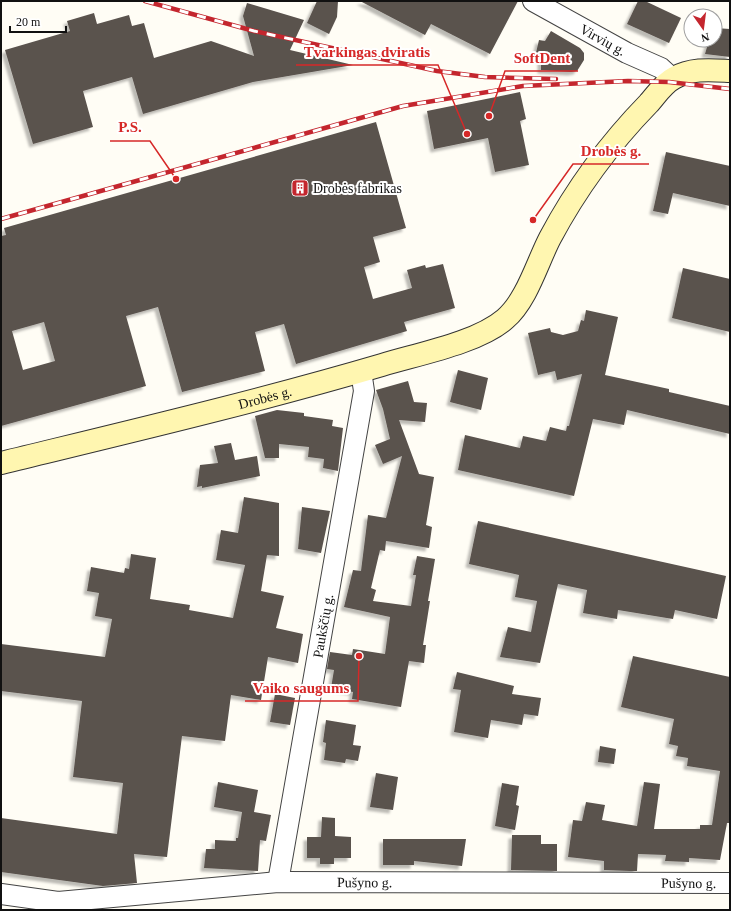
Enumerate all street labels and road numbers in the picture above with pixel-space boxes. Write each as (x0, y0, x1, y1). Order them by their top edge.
street label: Virvių g. (578, 21, 628, 58)
street label: Drobės g. (237, 383, 293, 412)
street label: Paukščių g. (310, 593, 336, 659)
street label: Pušyno g. (337, 875, 392, 890)
street label: Pušyno g. (661, 875, 716, 890)

